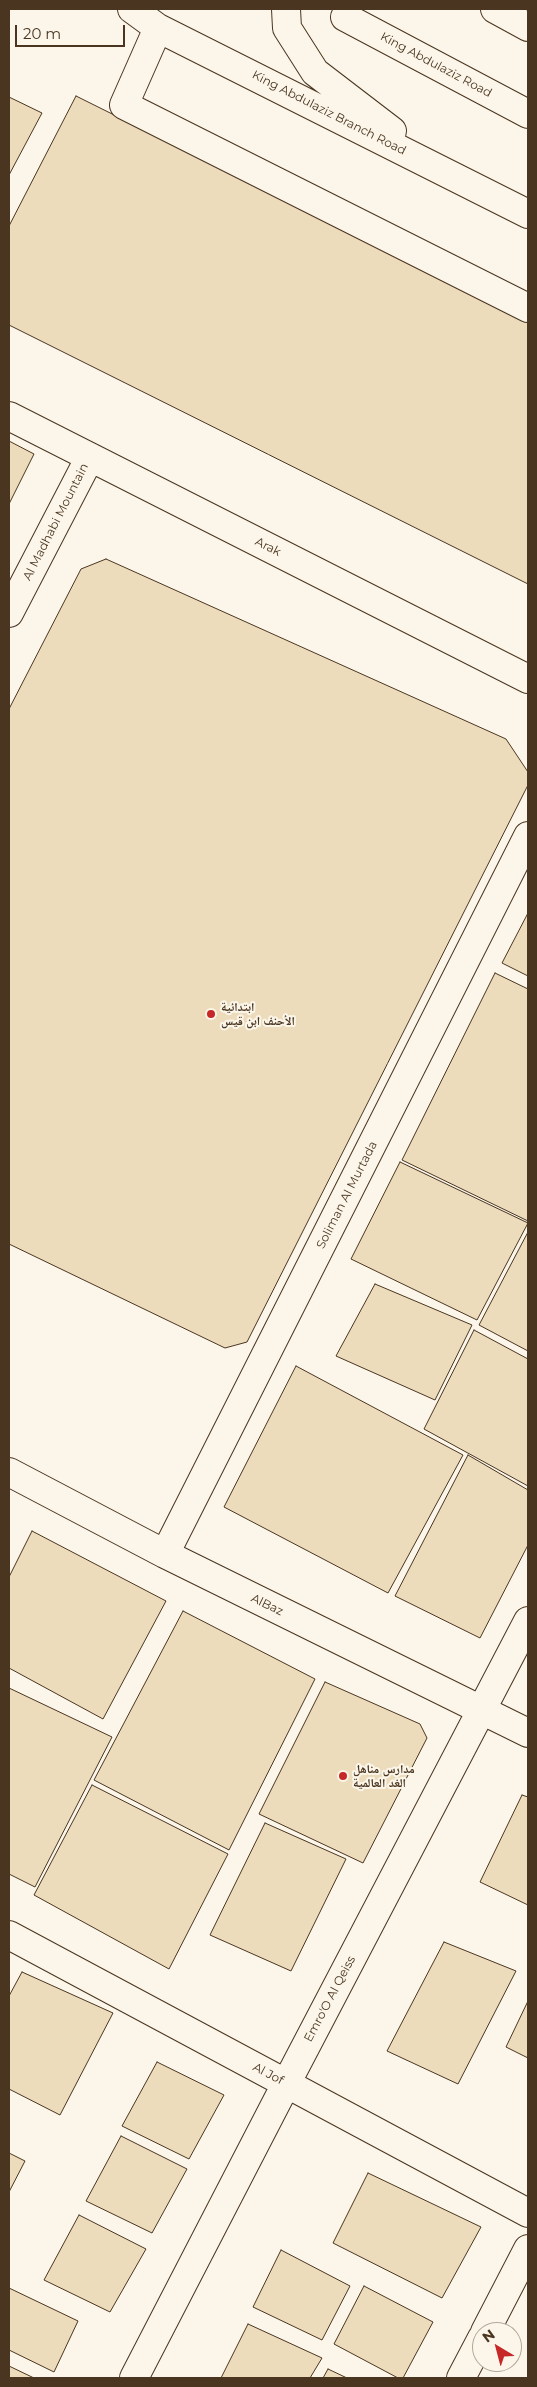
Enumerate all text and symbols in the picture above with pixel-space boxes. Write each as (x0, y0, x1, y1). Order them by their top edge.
scale bar (18, 15, 128, 47)
text: 20 m (23, 24, 61, 43)
street label: King Abdulaziz Road (378, 29, 494, 101)
street label: King Abdulaziz Branch Road (250, 68, 408, 158)
street label: Al Madhabi Mountain (20, 461, 92, 583)
street label: Arak (253, 534, 283, 560)
place label: ابتدائية الأحنف ابن قيس (221, 1000, 295, 1028)
marker: ابتدائية الأحنف ابن قيس (205, 1008, 217, 1020)
street label: Soliman Al Murtada (314, 1139, 380, 1251)
street label: AlBaz (249, 1591, 285, 1619)
place label: مدارس مناهل الغد العالمية (353, 1762, 415, 1790)
marker: مدارس مناهل الغد العالمية (337, 1770, 349, 1782)
street label: Emro'O Al Qeiss (301, 1953, 359, 2045)
street label: Al Jof (250, 2060, 286, 2088)
north arrow (472, 2322, 522, 2372)
text: N (479, 2325, 499, 2346)

